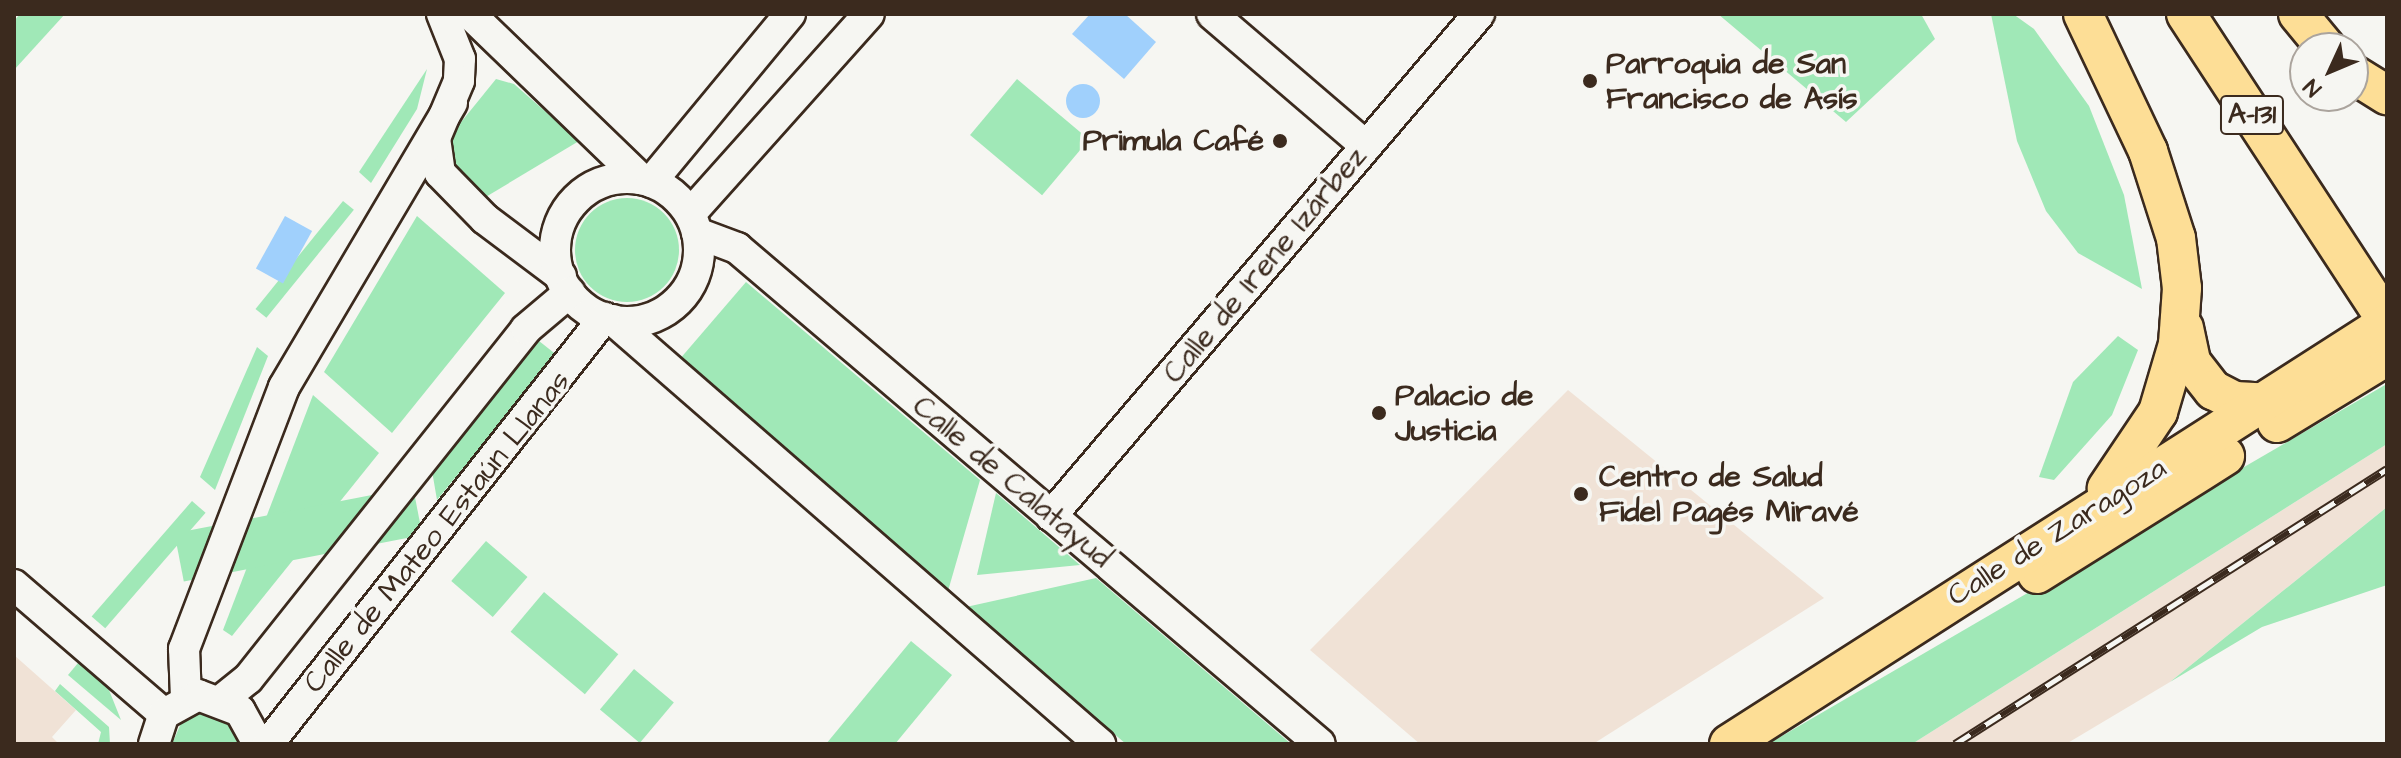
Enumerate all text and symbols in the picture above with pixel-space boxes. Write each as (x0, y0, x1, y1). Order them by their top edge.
north arrow (2289, 32, 2369, 112)
place label: Parroquia de San Francisco de Asís (1606, 46, 1858, 116)
marker: Parroquia de San Francisco de Asís (1581, 72, 1599, 90)
text: N (2297, 72, 2329, 103)
road number: A-131 (2218, 91, 2286, 139)
place label: Primula Café (1083, 123, 1264, 159)
marker: Primula Café (1271, 132, 1289, 150)
street label: Calle de Irene Izárbez (1156, 139, 1374, 391)
street label: Calle de Mateo Estaún Llanas (296, 364, 578, 700)
place label: Palacio de Justicia (1395, 378, 1533, 448)
street label: Calle de Calatayud (905, 388, 1119, 576)
marker: Palacio de Justicia (1370, 404, 1388, 422)
street label: Calle de Zaragoza (1941, 450, 2173, 614)
place label: Centro de Salud Fidel Pagés Miravé (1599, 459, 1859, 530)
marker: Centro de Salud Fidel Pagés Miravé (1570, 483, 1592, 505)

